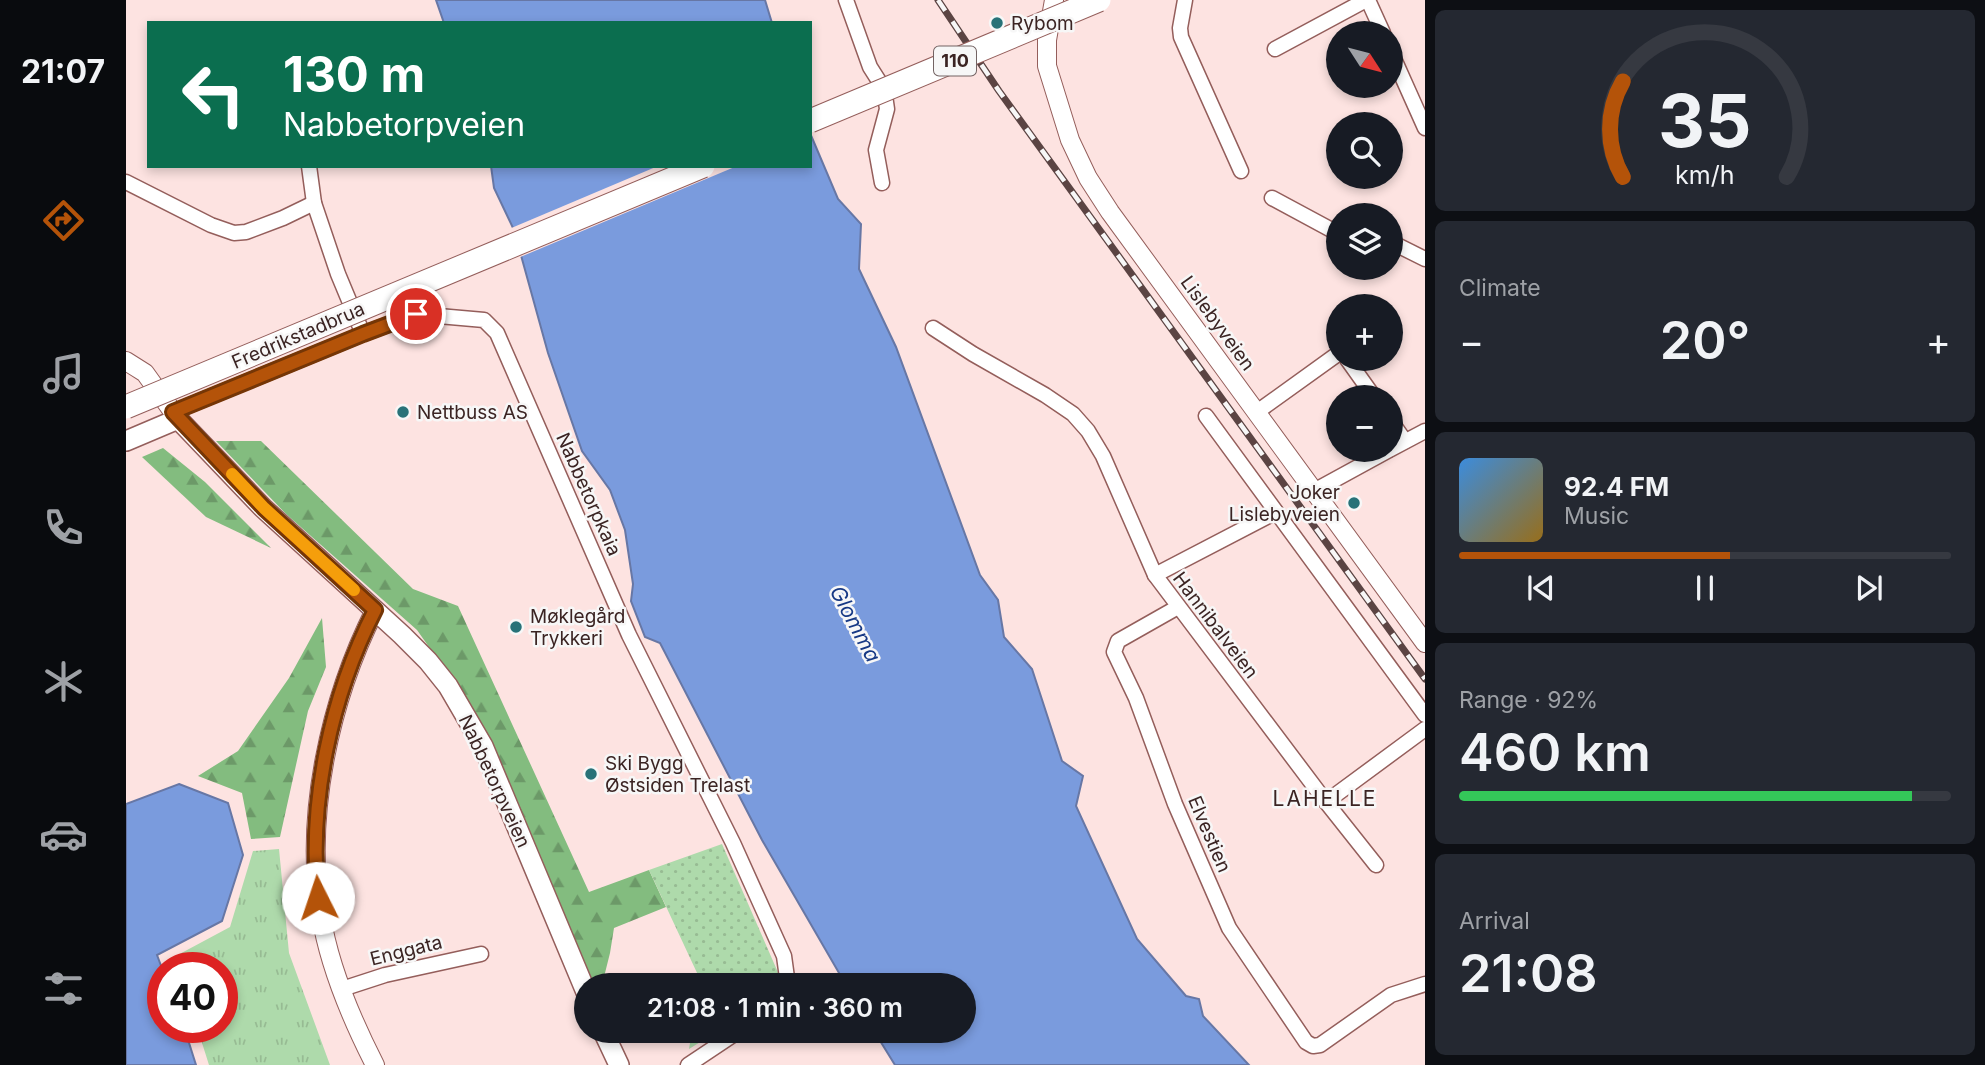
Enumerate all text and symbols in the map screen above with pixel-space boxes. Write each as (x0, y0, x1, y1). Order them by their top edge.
place label: Rybom (1011, 12, 1074, 35)
marker: Rybom (989, 15, 1005, 31)
north arrow (1326, 21, 1404, 98)
map controls (1326, 21, 1403, 462)
text: 130 m (283, 45, 425, 104)
road number: 110 (934, 46, 976, 76)
icon: left (168, 49, 259, 140)
text: 21:07 (21, 52, 105, 91)
text: 35 (1658, 76, 1752, 165)
text: Nabbetorpveien (283, 105, 525, 144)
button: search (1326, 112, 1403, 189)
text: km/h (1675, 159, 1735, 189)
icon: directions (39, 196, 88, 245)
button: layers (1326, 203, 1403, 280)
street label: Lislebyveien (1176, 272, 1260, 375)
text: Climate (1459, 274, 1541, 302)
pin (386, 284, 446, 344)
button: + (1326, 294, 1403, 371)
icon: arrive (397, 295, 435, 333)
street label: Fredrikstadbrua (228, 297, 368, 374)
text: 20° (1660, 309, 1750, 372)
text: − (1459, 318, 1484, 364)
text: + (1926, 318, 1951, 364)
icon: music (39, 349, 88, 398)
button: − (1326, 385, 1403, 462)
place label: Nettbuss AS (417, 401, 528, 424)
marker: Nettbuss AS (395, 404, 411, 420)
street label: Nabbetorpkaia (551, 429, 626, 559)
text: 92.4 FM (1564, 471, 1669, 502)
place label: Joker Lislebyveien (1229, 481, 1340, 526)
marker: Joker Lislebyveien (1346, 495, 1362, 511)
text: Music (1564, 502, 1629, 530)
icon: phone (39, 503, 88, 552)
street label: Hannibalveien (1168, 568, 1263, 683)
icon: previous (1522, 569, 1560, 607)
icon: pause (1686, 569, 1724, 607)
icon: next (1850, 569, 1888, 607)
water label: Glomma (825, 581, 886, 666)
place label: Møklegård Trykkeri (530, 605, 625, 650)
marker: Møklegård Trykkeri (508, 619, 524, 635)
icon: climate (39, 657, 88, 706)
text: Range · 92% (1459, 686, 1598, 714)
street label: Nabbetorpveien (454, 711, 535, 851)
text: 460 km (1459, 721, 1651, 784)
place label: Ski Bygg Østsiden Trelast (605, 752, 750, 797)
marker: Ski Bygg Østsiden Trelast (583, 766, 599, 782)
district label: LAHELLE (1273, 786, 1377, 811)
street label: Elvestien (1183, 793, 1236, 876)
icon: car (39, 810, 88, 859)
position arrow (281, 861, 355, 935)
text: Arrival (1459, 907, 1530, 935)
street label: Enggata (368, 930, 445, 971)
text: 21:08 (1459, 942, 1598, 1005)
speed limit sign: 40 (147, 952, 238, 1043)
icon: filters (39, 964, 88, 1013)
text: 21:08 · 1 min · 360 m (647, 992, 903, 1023)

